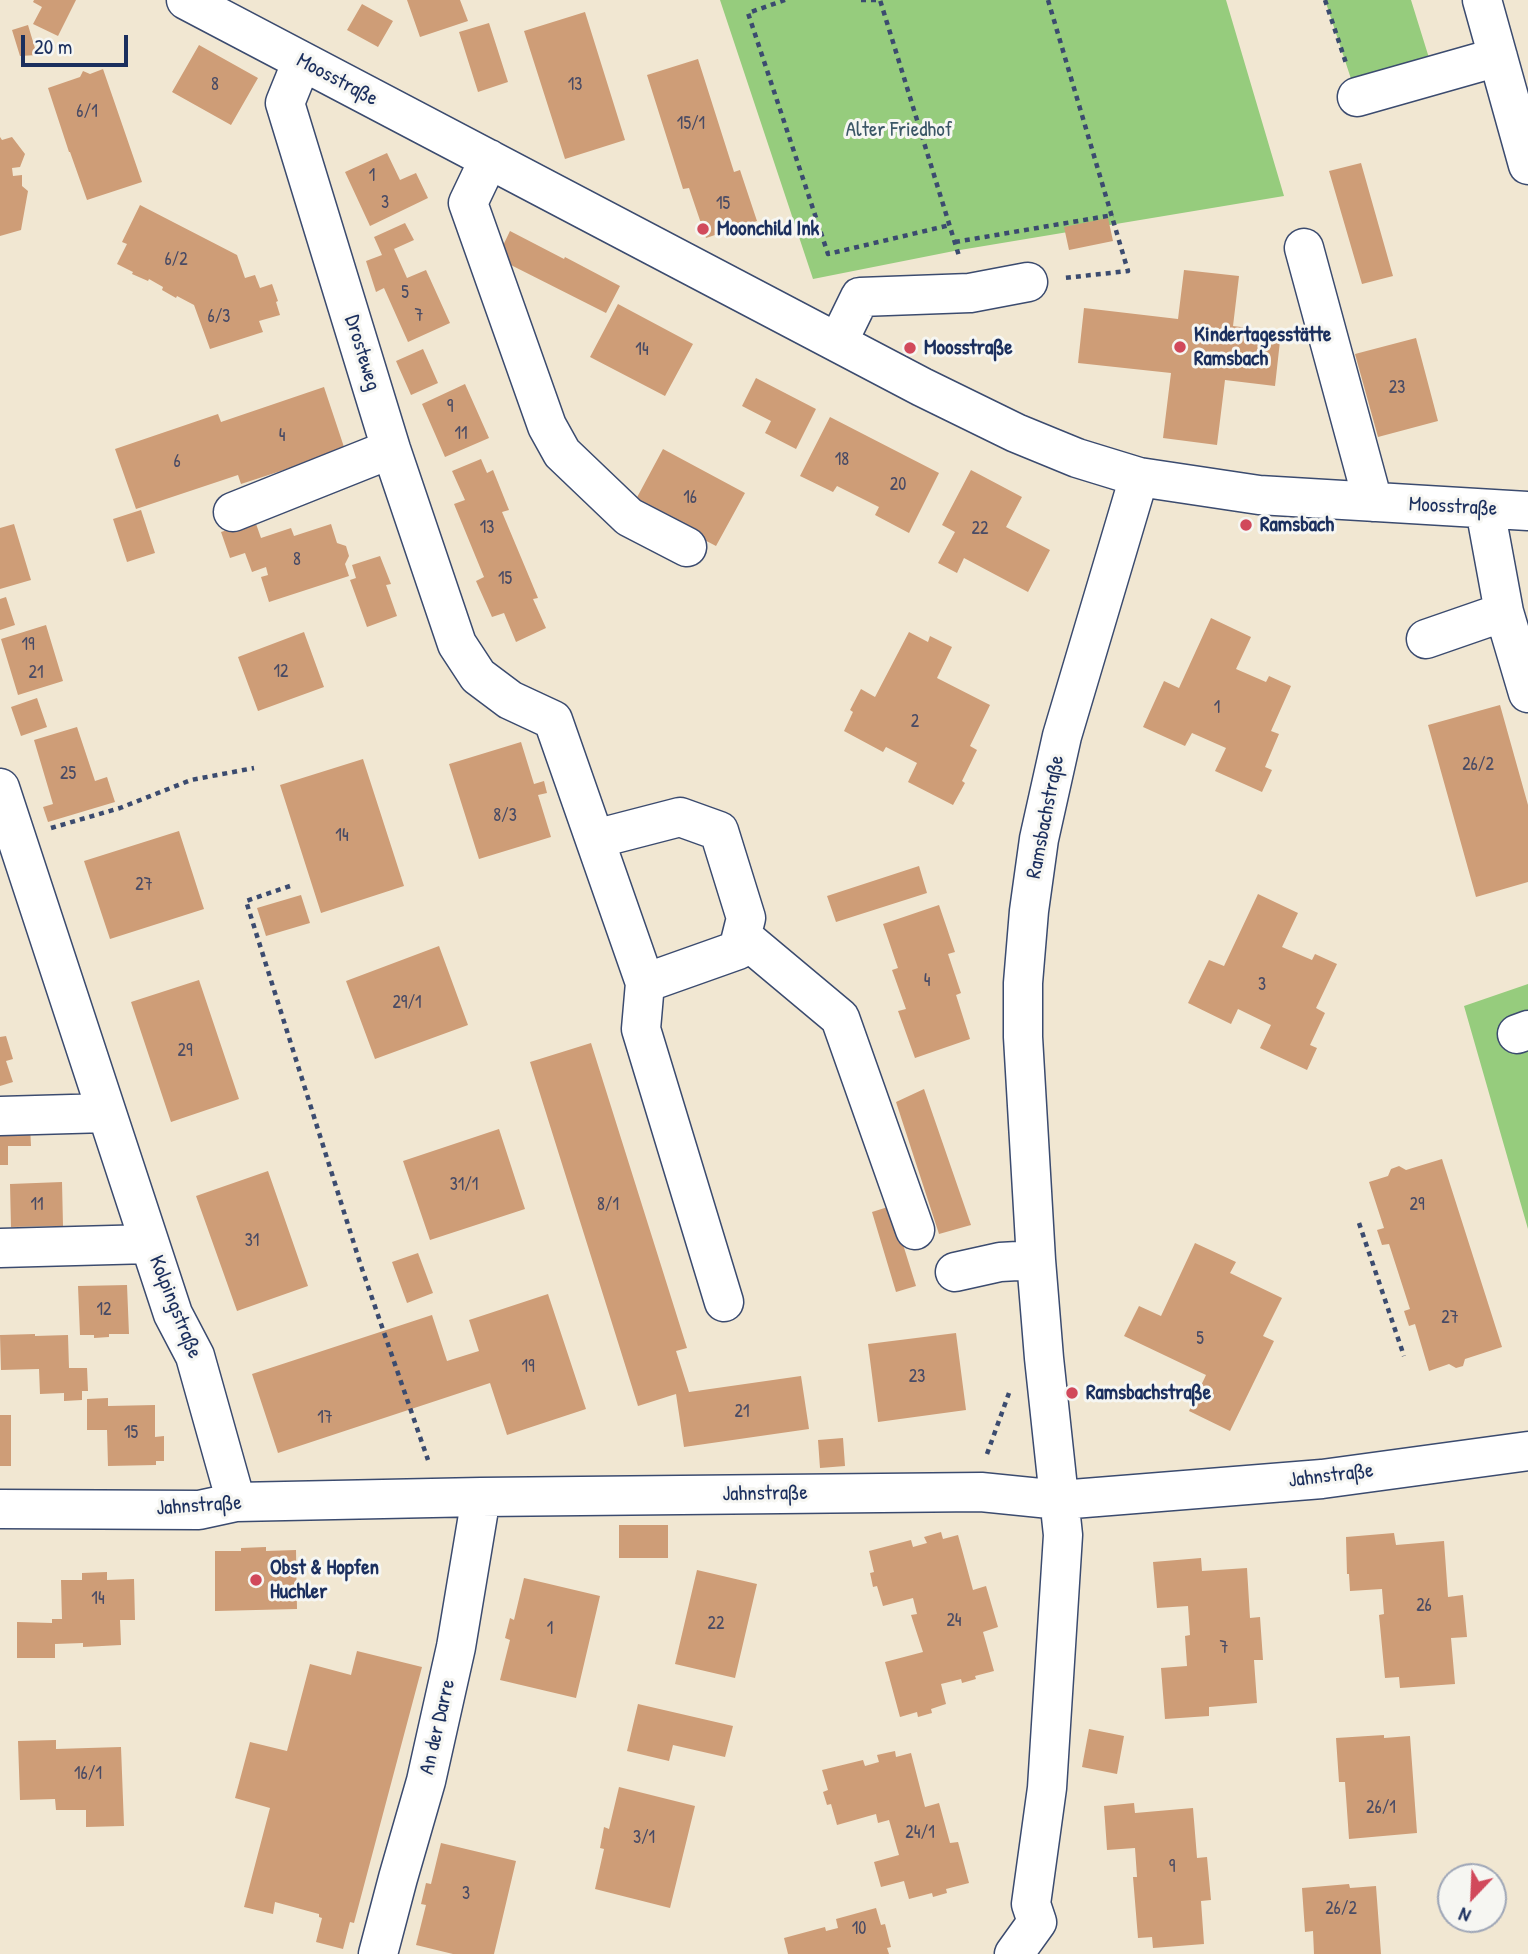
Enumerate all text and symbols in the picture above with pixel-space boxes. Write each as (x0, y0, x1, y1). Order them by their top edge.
scale bar (24, 21, 131, 65)
text: 20 m (34, 32, 72, 61)
street label: Moosstraße (292, 48, 382, 112)
house number: 8 (211, 74, 219, 96)
house number: 13 (568, 74, 582, 96)
house number: 6/1 (76, 101, 98, 123)
house number: 15/1 (677, 113, 705, 135)
park label: Alter Friedhof (846, 117, 952, 143)
house number: 1 (369, 165, 375, 187)
house number: 3 (381, 192, 389, 214)
house number: 15 (716, 193, 730, 215)
place label: Moonchild Ink (717, 216, 819, 242)
marker: Moonchild Ink (695, 221, 711, 237)
house number: 6/2 (164, 249, 188, 271)
house number: 5 (401, 282, 409, 304)
house number: 7 (415, 305, 423, 327)
house number: 6/3 (208, 306, 230, 328)
street label: Drosteweg (339, 312, 385, 394)
place label: Kindertagesstätte Ramsbach (1194, 322, 1331, 372)
place label: Moosstraße (924, 335, 1013, 361)
house number: 14 (635, 339, 649, 361)
marker: Kindertagesstätte Ramsbach (1172, 339, 1188, 355)
marker: Moosstraße (902, 340, 918, 356)
house number: 23 (1389, 377, 1405, 399)
house number: 9 (447, 396, 453, 418)
house number: 11 (454, 423, 468, 445)
house number: 4 (279, 425, 285, 447)
house number: 18 (835, 449, 849, 471)
house number: 6 (173, 451, 181, 473)
house number: 20 (890, 474, 906, 496)
house number: 16 (683, 487, 697, 509)
street label: Moosstraße (1408, 492, 1498, 522)
place label: Ramsbach (1260, 512, 1334, 538)
house number: 13 (480, 517, 494, 539)
marker: Ramsbach (1238, 517, 1254, 533)
house number: 22 (972, 518, 988, 540)
house number: 8 (293, 549, 301, 571)
house number: 15 (498, 568, 512, 590)
house number: 19 (21, 634, 35, 656)
house number: 12 (274, 661, 288, 683)
house number: 21 (29, 662, 43, 684)
house number: 1 (1214, 697, 1220, 719)
house number: 2 (911, 711, 919, 733)
street label: Ramsbachstraße (1022, 753, 1070, 881)
house number: 26/2 (1462, 754, 1494, 776)
house number: 25 (60, 763, 76, 785)
house number: 8/3 (493, 805, 517, 827)
house number: 14 (335, 825, 349, 847)
house number: 27 (135, 874, 153, 896)
house number: 4 (924, 970, 930, 992)
house number: 3 (1258, 974, 1266, 996)
house number: 29/1 (392, 992, 422, 1014)
house number: 29 (177, 1040, 193, 1062)
house number: 31/1 (450, 1174, 478, 1196)
house number: 11 (30, 1194, 44, 1216)
house number: 8/1 (597, 1194, 619, 1216)
house number: 29 (1409, 1194, 1425, 1216)
house number: 31 (245, 1230, 259, 1252)
street label: Kolpingstraße (143, 1252, 207, 1362)
house number: 12 (97, 1299, 111, 1321)
house number: 27 (1441, 1307, 1459, 1329)
house number: 5 (1196, 1328, 1204, 1350)
house number: 19 (521, 1356, 535, 1378)
house number: 23 (909, 1366, 925, 1388)
place label: Ramsbachstraße (1086, 1380, 1211, 1406)
marker: Ramsbachstraße (1064, 1385, 1080, 1401)
house number: 21 (735, 1401, 749, 1423)
house number: 17 (317, 1407, 333, 1429)
house number: 15 (124, 1422, 138, 1444)
street label: Jahnstraße (1287, 1458, 1375, 1494)
street label: Jahnstraße (722, 1481, 808, 1507)
street label: Jahnstraße (156, 1490, 242, 1522)
place label: Obst & Hopfen Huchler (270, 1555, 379, 1605)
marker: Obst & Hopfen Huchler (248, 1572, 264, 1588)
house number: 14 (91, 1588, 105, 1610)
house number: 26 (1416, 1595, 1432, 1617)
house number: 24 (946, 1610, 962, 1632)
house number: 22 (708, 1613, 724, 1635)
house number: 1 (547, 1618, 553, 1640)
house number: 7 (1220, 1637, 1228, 1659)
street label: An der Darre (415, 1677, 461, 1777)
house number: 16/1 (74, 1763, 102, 1785)
house number: 26/1 (1366, 1797, 1396, 1819)
house number: 24/1 (905, 1822, 935, 1844)
house number: 3/1 (633, 1827, 655, 1849)
house number: 9 (1169, 1856, 1175, 1878)
north arrow (1437, 1863, 1507, 1933)
house number: 3 (462, 1883, 470, 1905)
house number: 26/2 (1325, 1898, 1357, 1920)
text: N (1455, 1902, 1474, 1929)
house number: 10 (852, 1918, 866, 1940)

